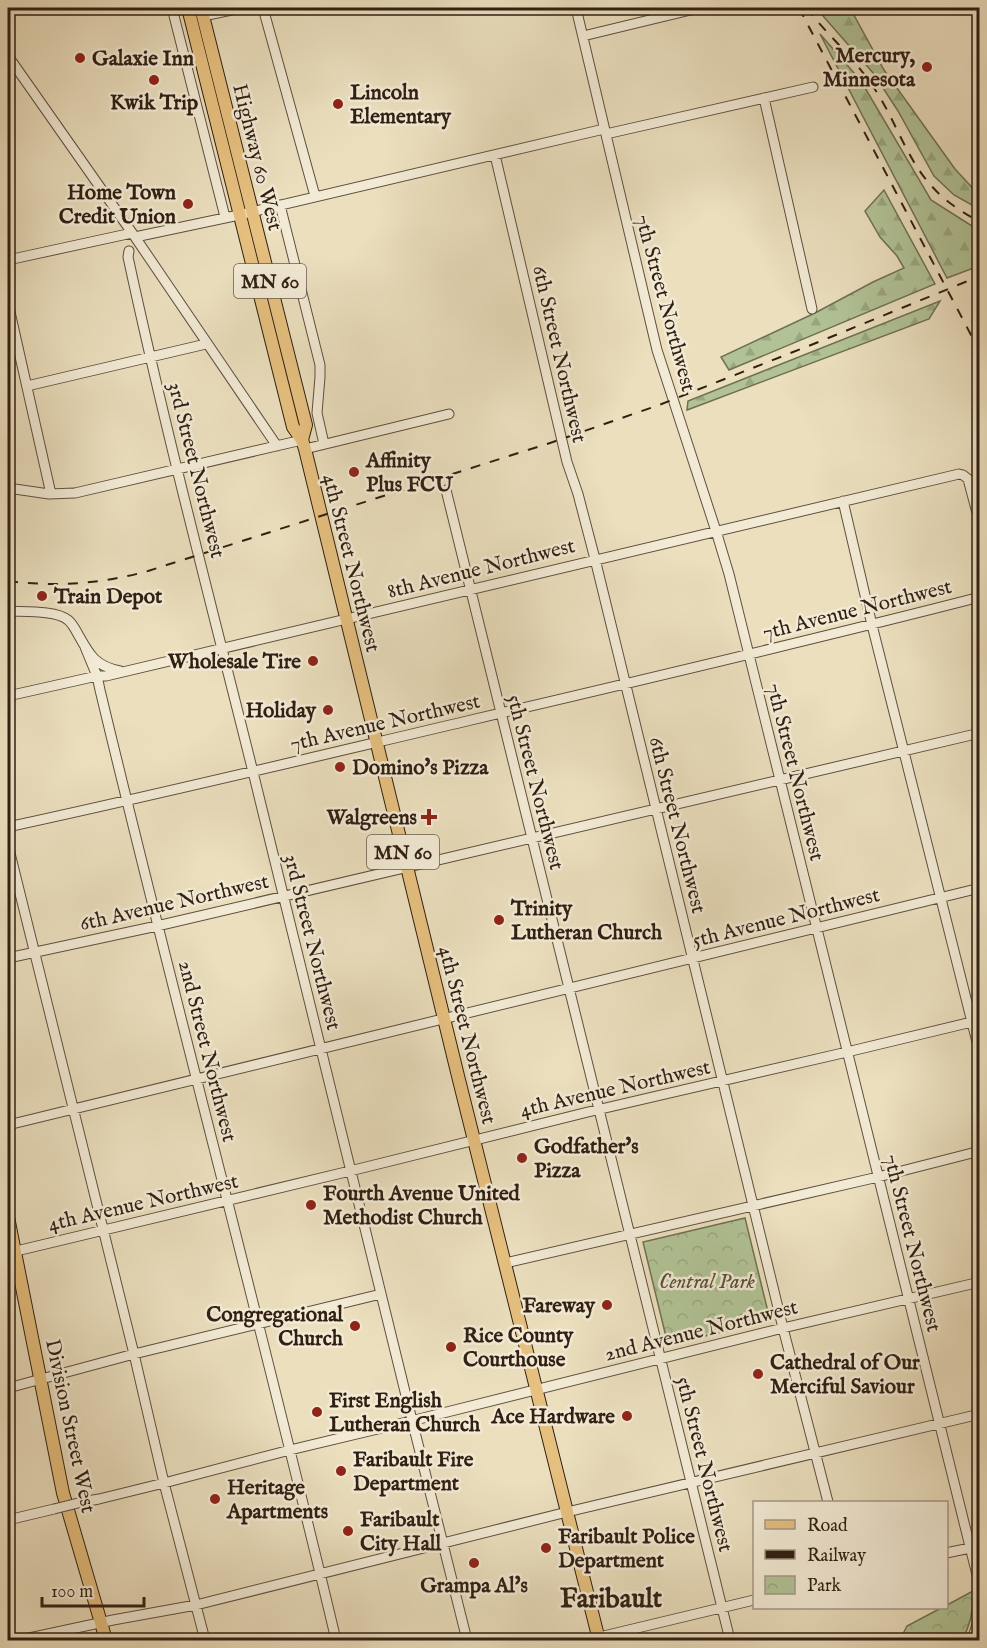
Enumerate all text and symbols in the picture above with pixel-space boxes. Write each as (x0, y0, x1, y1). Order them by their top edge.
place label: Mercury, Minnesota (823, 43, 916, 94)
place label: Galaxie Inn (92, 46, 194, 73)
marker: Galaxie Inn (73, 51, 87, 65)
marker: Mercury, Minnesota (920, 60, 934, 74)
marker: Kwik Trip (147, 73, 161, 87)
place label: Lincoln Elementary (350, 80, 452, 131)
street label: Highway 60 West (225, 81, 288, 234)
place label: Kwik Trip (110, 90, 199, 117)
marker: Lincoln Elementary (331, 97, 345, 111)
place label: Home Town Credit Union (59, 180, 176, 231)
marker: Home Town Credit Union (181, 197, 195, 211)
street label: 7th Street Northwest (628, 212, 701, 395)
street label: 6th Street Northwest (525, 263, 592, 446)
road number: MN 60 (234, 264, 306, 298)
street label: 3rd Street Northwest (161, 379, 230, 561)
place label: Affinity Plus FCU (365, 448, 454, 499)
marker: Affinity Plus FCU (347, 465, 361, 479)
street label: 4th Street Northwest (315, 472, 386, 655)
street label: 8th Avenue Northwest (385, 533, 578, 606)
street label: 7th Avenue Northwest (760, 574, 955, 647)
place label: Train Depot (53, 584, 163, 611)
marker: Train Depot (35, 589, 49, 603)
place label: Wholesale Tire (167, 649, 301, 676)
marker: Wholesale Tire (306, 654, 320, 668)
street label: 7th Street Northwest (759, 681, 830, 864)
street label: 7th Avenue Northwest (288, 688, 483, 758)
street label: 5th Street Northwest (500, 692, 569, 873)
place label: Holiday (245, 698, 317, 725)
marker: Holiday (321, 703, 335, 717)
street label: 6th Street Northwest (642, 734, 712, 917)
place label: Domino's Pizza (352, 755, 489, 782)
marker: Domino's Pizza (333, 760, 347, 774)
place label: Walgreens (326, 805, 417, 832)
marker: Walgreens (422, 810, 436, 824)
road number: MN 60 (367, 835, 439, 869)
street label: 3rd Street Northwest (277, 851, 346, 1033)
street label: 6th Avenue Northwest (77, 869, 271, 938)
street label: 5th Avenue Northwest (690, 882, 883, 955)
place label: Trinity Lutheran Church (510, 896, 663, 947)
marker: Trinity Lutheran Church (492, 913, 506, 927)
street label: 4th Street Northwest (431, 944, 502, 1127)
street label: 2nd Street Northwest (171, 958, 242, 1145)
street label: 4th Avenue Northwest (518, 1054, 713, 1124)
place label: Godfather's Pizza (534, 1134, 639, 1185)
marker: Godfather's Pizza (515, 1151, 529, 1165)
street label: 7th Street Northwest (876, 1152, 947, 1335)
street label: 4th Avenue Northwest (46, 1168, 241, 1238)
place label: Fourth Avenue United Methodist Church (323, 1181, 521, 1232)
marker: Fourth Avenue United Methodist Church (304, 1198, 318, 1212)
park label: Central Park (659, 1269, 756, 1296)
place label: Fareway (523, 1293, 596, 1320)
street label: 2nd Avenue Northwest (602, 1294, 801, 1369)
marker: Fareway (600, 1298, 614, 1312)
place label: Congregational Church (206, 1302, 344, 1353)
marker: Congregational Church (348, 1319, 362, 1333)
place label: Rice County Courthouse (463, 1323, 574, 1374)
street label: Division Street West (38, 1337, 101, 1516)
marker: Rice County Courthouse (444, 1340, 458, 1354)
place label: Cathedral of Our Merciful Saviour (770, 1350, 920, 1401)
marker: Cathedral of Our Merciful Saviour (751, 1367, 765, 1381)
street label: 5th Street Northwest (669, 1374, 738, 1555)
place label: First English Lutheran Church (329, 1388, 481, 1439)
place label: Ace Hardware (491, 1404, 615, 1431)
marker: First English Lutheran Church (310, 1405, 324, 1419)
marker: Ace Hardware (620, 1409, 634, 1423)
place label: Faribault Fire Department (353, 1447, 474, 1498)
marker: Faribault Fire Department (334, 1464, 348, 1478)
place label: Heritage Apartments (226, 1475, 328, 1526)
marker: Heritage Apartments (208, 1492, 222, 1506)
legend (753, 1501, 948, 1609)
place label: Faribault City Hall (360, 1507, 442, 1558)
text: Road (807, 1515, 848, 1538)
marker: Faribault City Hall (341, 1524, 355, 1538)
place label: Faribault Police Department (558, 1524, 695, 1575)
marker: Faribault Police Department (539, 1541, 553, 1555)
text: Railway (807, 1545, 866, 1568)
marker: Grampa Al's (467, 1556, 481, 1570)
scale bar (42, 1570, 144, 1608)
place label: Grampa Al's (420, 1573, 528, 1600)
text: Park (807, 1575, 842, 1598)
text: 100 m (51, 1581, 93, 1604)
district label: Faribault (560, 1583, 663, 1617)

